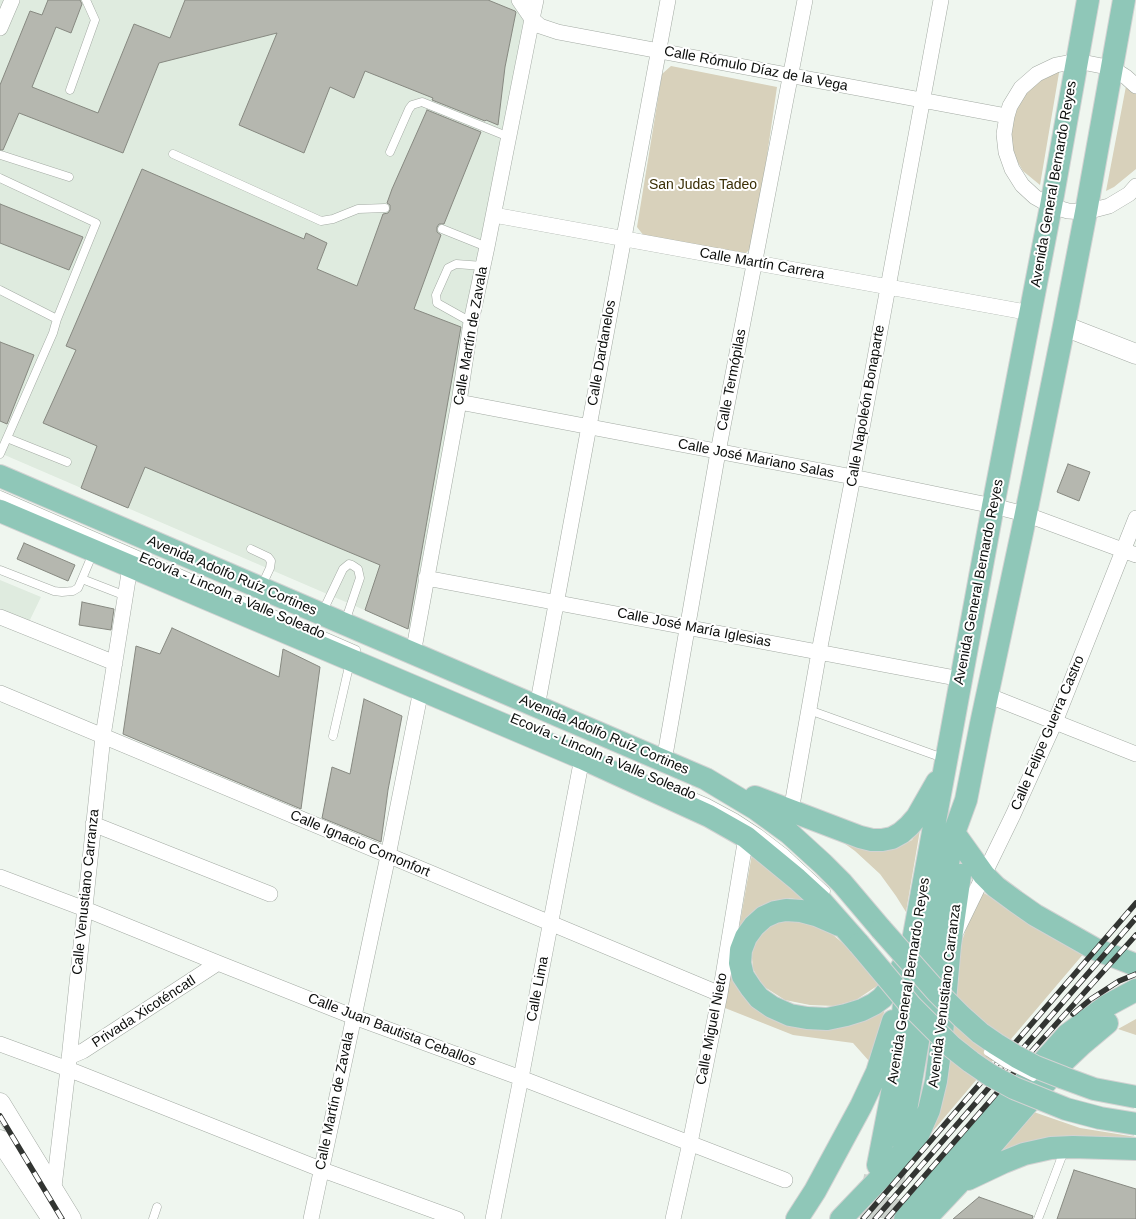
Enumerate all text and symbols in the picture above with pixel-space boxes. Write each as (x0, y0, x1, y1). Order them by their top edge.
street label: Calle Rómulo Díaz de la Vega (663, 43, 849, 95)
street label: Avenida General Bernardo Reyes (1028, 80, 1080, 288)
park label: San Judas Tadeo (649, 177, 757, 193)
street label: Calle Martín Carrera (698, 245, 826, 283)
street label: Calle Martín de Zavala (450, 265, 492, 407)
street label: Calle Dardanelos (584, 299, 620, 407)
street label: Calle Napoleón Bonaparte (843, 324, 889, 488)
street label: Calle Termópilas (714, 328, 750, 432)
street label: Calle José Mariano Salas (676, 436, 836, 482)
street label: Avenida General Bernardo Reyes (951, 478, 1007, 686)
street label: Avenida Adolfo Ruíz Cortines (145, 533, 319, 619)
street label: Ecovía - Lincoln a Valle Soleado (136, 549, 328, 643)
street label: Calle José María Iglesias (616, 605, 772, 651)
street label: Calle Felipe Guerra Castro (1008, 653, 1088, 813)
street label: Avenida Adolfo Ruíz Cortines (517, 692, 691, 778)
street label: Ecovía - Lincoln a Valle Soleado (507, 710, 699, 804)
street label: Calle Ignacio Comonfort (288, 807, 432, 881)
street label: Calle Venustiano Carranza (69, 808, 103, 976)
street label: Avenida General Bernardo Reyes (884, 876, 934, 1086)
street label: Avenida Venustiano Carranza (925, 903, 965, 1089)
street label: Calle Lima (523, 955, 553, 1023)
street label: Privada Xicoténcatl (89, 972, 199, 1052)
street label: Calle Miguel Nieto (693, 972, 731, 1086)
street label: Calle Juan Bautista Ceballos (305, 990, 479, 1070)
street label: Calle Martín de Zavala (312, 1030, 358, 1172)

